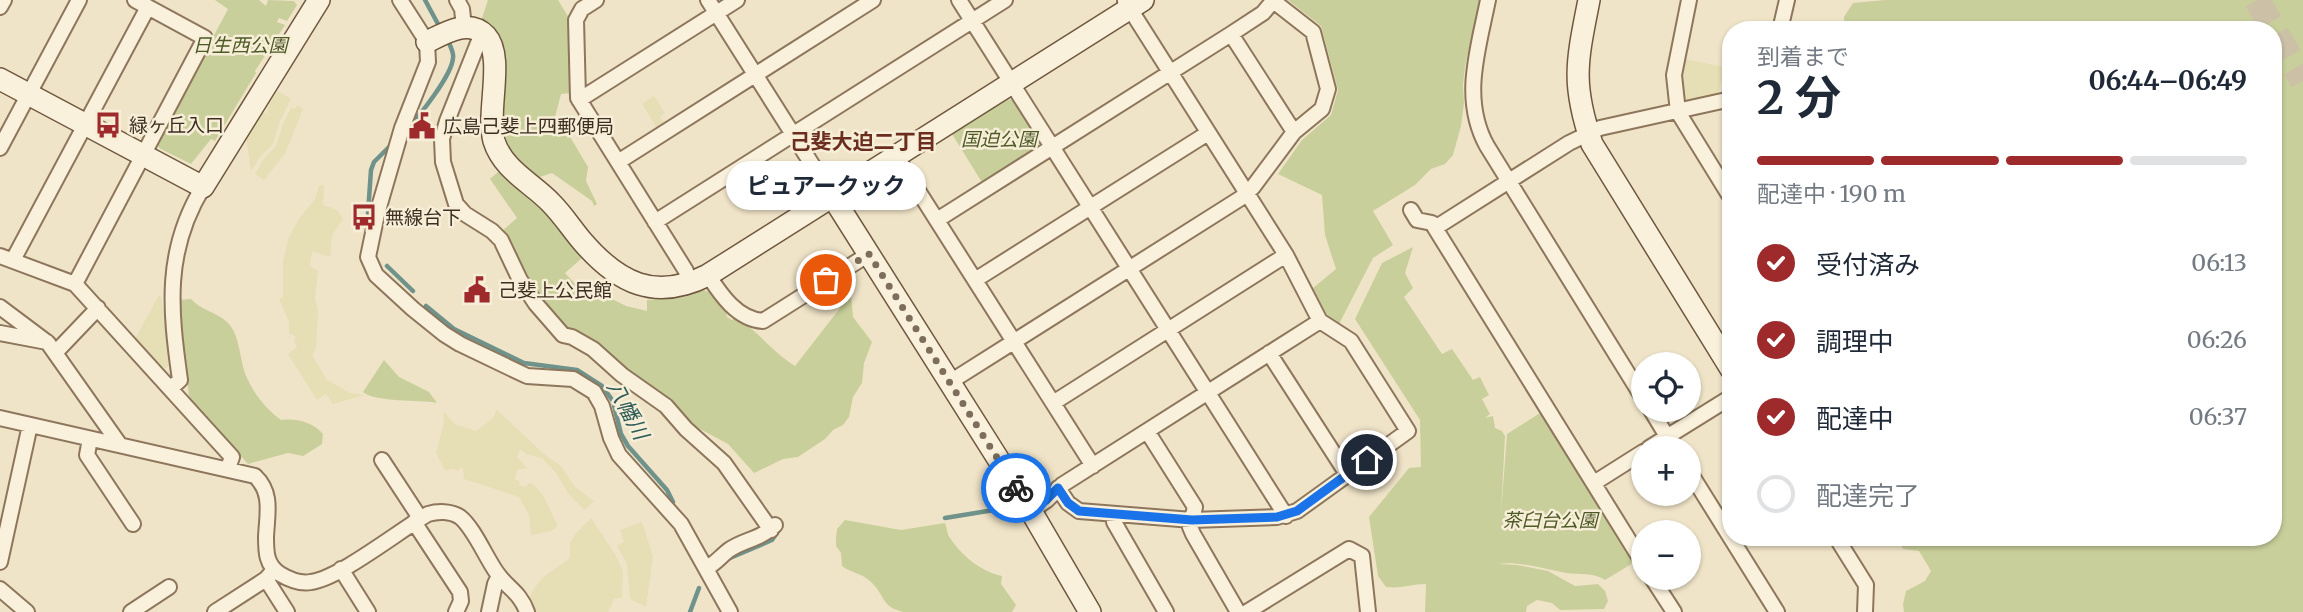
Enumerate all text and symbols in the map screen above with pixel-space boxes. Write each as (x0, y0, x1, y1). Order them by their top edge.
park label: 日生西公園 (192, 33, 290, 57)
text: 到着まで (1757, 42, 1849, 71)
text: 06:44–06:49 (2088, 64, 2247, 97)
text: 2 分 (1757, 69, 1841, 127)
bus stop icon: 緑ヶ丘入口 (93, 110, 123, 140)
public building icon: 広島己斐上四郵便局 (407, 111, 437, 141)
place label: 緑ヶ丘入口 (129, 113, 224, 137)
place label: 広島己斐上四郵便局 (443, 114, 614, 138)
park label: 国迫公園 (961, 127, 1040, 151)
district label: 己斐大迫二丁目 (790, 128, 937, 155)
callout: ピュアークック (726, 161, 926, 210)
text: ピュアークック (746, 171, 906, 200)
text: 配達中 · 190 m (1757, 179, 1906, 208)
bus stop icon: 無線台下 (349, 202, 379, 232)
place label: 無線台下 (385, 205, 461, 229)
icon: check (1757, 244, 1795, 282)
text: 受付済み (1816, 248, 1920, 281)
text: 06:13 (2191, 248, 2247, 277)
pin (796, 250, 856, 310)
icon: bag (807, 261, 845, 299)
public building icon: 己斐上公民館 (462, 275, 492, 305)
place label: 己斐上公民館 (498, 278, 612, 302)
icon: check (1757, 321, 1795, 359)
text: 調理中 (1816, 325, 1894, 358)
text: 06:26 (2187, 325, 2247, 354)
map controls (1631, 352, 1701, 590)
button: locate (1631, 352, 1701, 422)
water label: 八幡川 (601, 376, 656, 446)
icon: check (1757, 398, 1795, 436)
text: 配達中 (1816, 402, 1894, 435)
text: 06:37 (2189, 402, 2247, 431)
pin (1337, 430, 1397, 490)
button: + (1631, 436, 1701, 506)
icon: home (1348, 441, 1386, 479)
courier (981, 453, 1051, 523)
icon: bike (997, 469, 1035, 507)
text: 配達完了 (1816, 479, 1920, 512)
park label: 茶臼台公園 (1502, 508, 1600, 532)
button: − (1631, 520, 1701, 590)

